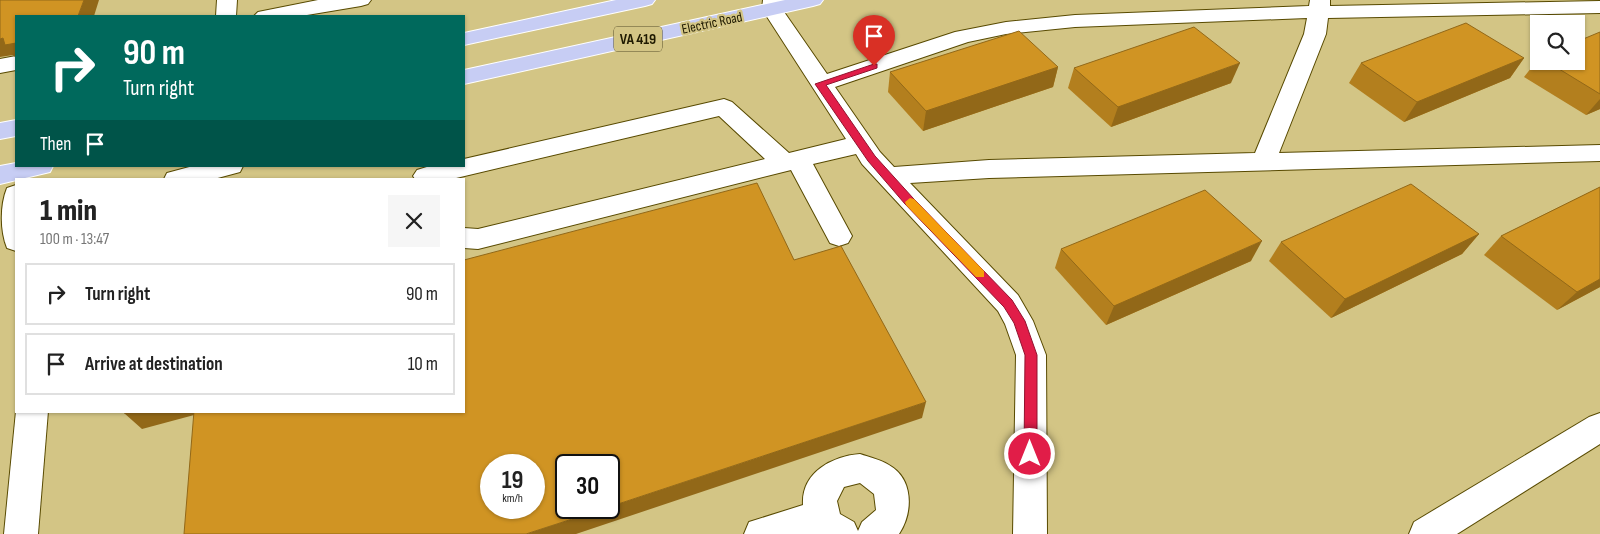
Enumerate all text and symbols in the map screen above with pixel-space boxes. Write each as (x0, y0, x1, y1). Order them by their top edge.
street label: Electric Road (680, 8, 744, 38)
pin (853, 15, 895, 66)
map controls (1530, 15, 1585, 70)
button: search (1530, 15, 1585, 70)
icon: arrive (860, 22, 888, 50)
road number: VA 419 (614, 26, 662, 52)
text: 90 m (123, 32, 185, 75)
icon: right (40, 35, 105, 100)
text: Turn right (123, 75, 194, 102)
icon: arrive (81, 130, 109, 158)
text: Then (40, 133, 71, 156)
text: 1 min (40, 193, 97, 229)
button: close (388, 195, 440, 247)
text: 100 m · 13:47 (40, 230, 109, 249)
icon: right (42, 280, 70, 308)
text: Turn right (85, 283, 150, 306)
text: 90 m (406, 283, 438, 306)
icon: arrive (42, 350, 70, 378)
text: Arrive at destination (85, 353, 223, 376)
text: 10 m (408, 353, 438, 376)
position arrow (1003, 427, 1055, 479)
speed limit sign: 30 (555, 454, 620, 519)
text: 19 (502, 465, 523, 496)
text: km/h (502, 491, 523, 506)

